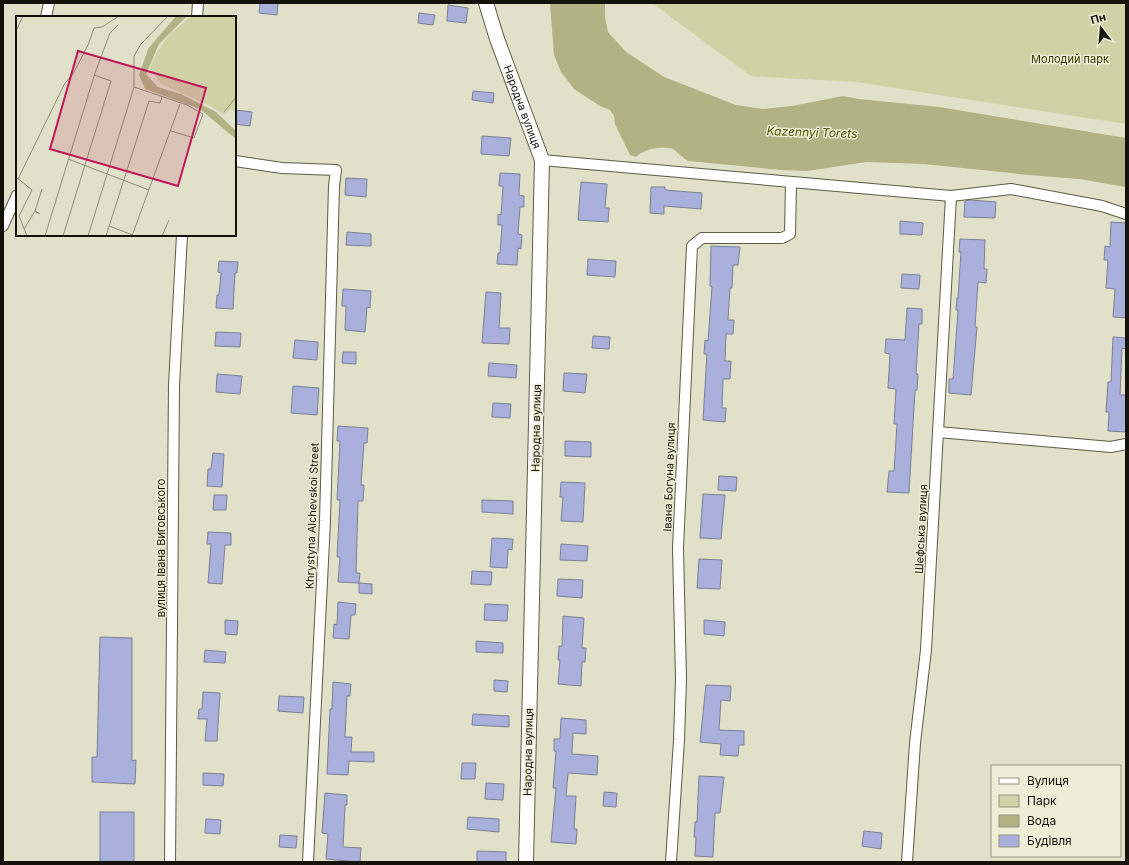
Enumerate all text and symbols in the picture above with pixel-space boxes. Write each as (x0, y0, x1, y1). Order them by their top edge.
north arrow (1081, 8, 1121, 48)
text: Пн (1089, 10, 1108, 27)
inset map (16, 16, 236, 236)
park label: Молодий парк (1031, 52, 1109, 66)
street label: Народна вулиця (500, 63, 544, 150)
water label: Kazennyi Torets (766, 123, 858, 141)
street label: Народна вулиця (528, 384, 544, 472)
street label: Івана Богуна вулиця (660, 422, 678, 532)
street label: Khrystyna Alchevskoi Street (302, 442, 322, 589)
street label: вулиця Івана Виговського (154, 478, 168, 617)
street label: Шефська вулиця (912, 484, 930, 574)
street label: Народна вулиця (520, 708, 536, 796)
legend (991, 765, 1121, 857)
text: Вулиця (1027, 773, 1069, 788)
text: Парк (1027, 793, 1057, 808)
text: Вода (1027, 813, 1056, 828)
text: Будівля (1027, 833, 1072, 848)

